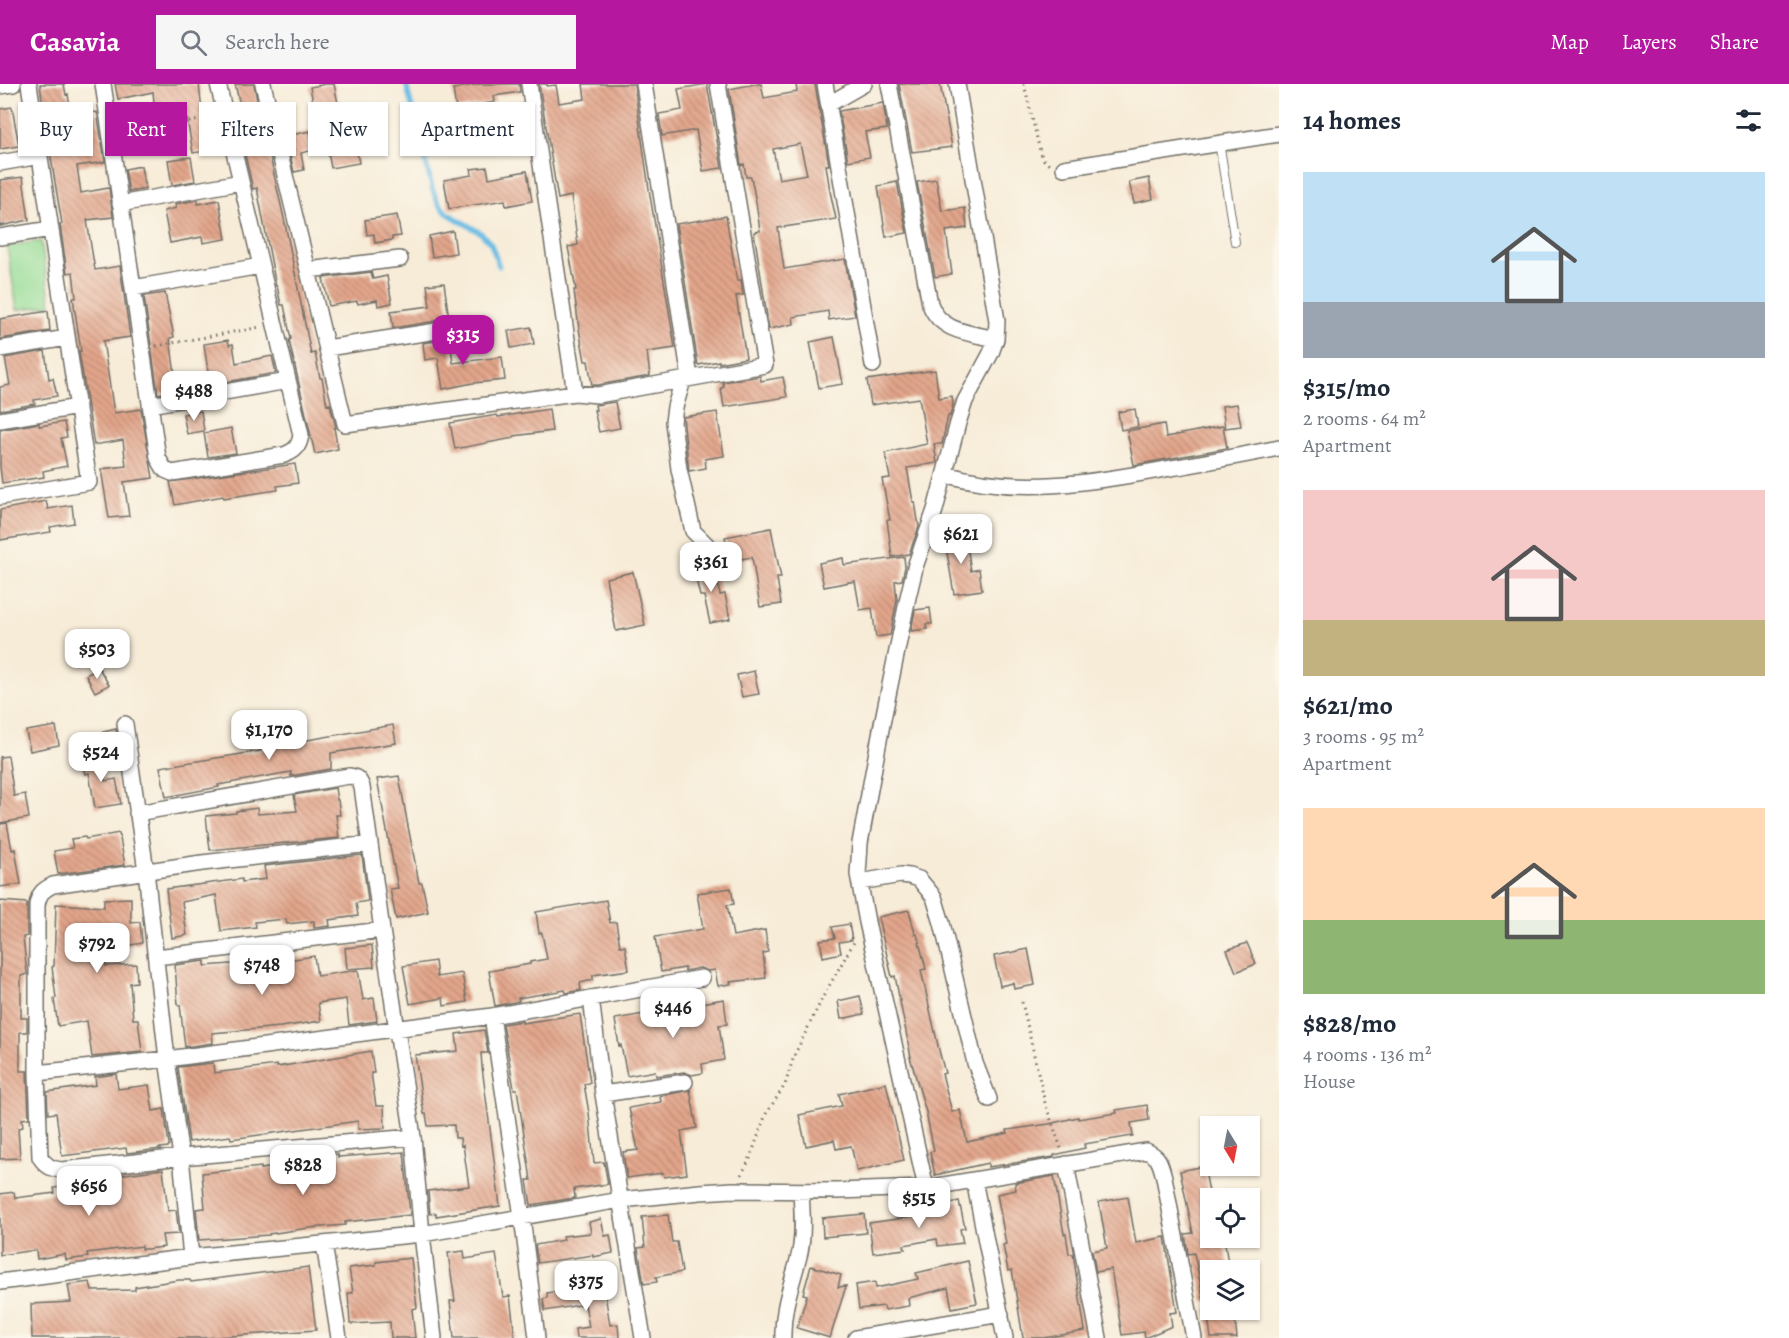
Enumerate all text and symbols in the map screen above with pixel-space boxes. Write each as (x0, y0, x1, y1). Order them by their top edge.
search box (156, 15, 576, 69)
text: Casavia (30, 23, 120, 61)
icon: search (177, 26, 210, 59)
text: Search here (225, 27, 330, 57)
text: Map (1550, 28, 1589, 56)
text: Layers (1622, 28, 1677, 56)
text: Share (1710, 28, 1759, 56)
chip: Buy (18, 102, 93, 156)
chip: Rent (105, 102, 187, 156)
chip: Filters (199, 102, 296, 156)
chip: New (308, 102, 388, 156)
chip: Apartment (400, 102, 535, 156)
text: 14 homes (1303, 103, 1401, 138)
icon: filters (1732, 104, 1765, 137)
icon: home (1480, 211, 1588, 319)
pin: $315 (427, 315, 499, 366)
text: $315 (446, 321, 480, 348)
text: $315/mo (1303, 370, 1390, 405)
pin: $488 (158, 371, 230, 422)
text: $488 (175, 377, 213, 404)
text: 2 rooms · 64 m² (1303, 405, 1426, 432)
text: Apartment (1303, 432, 1392, 459)
pin: $621 (925, 514, 997, 565)
text: $621 (943, 520, 979, 547)
icon: home (1480, 529, 1588, 637)
pin: $361 (675, 542, 747, 593)
text: $361 (694, 548, 728, 575)
pin: $503 (61, 629, 133, 680)
text: $503 (79, 635, 115, 662)
text: $621/mo (1303, 688, 1393, 723)
pin: $1,170 (220, 710, 318, 761)
text: $1,170 (245, 716, 293, 743)
text: 3 rooms · 95 m² (1303, 723, 1424, 750)
pin: $524 (65, 732, 137, 783)
text: $524 (83, 738, 119, 765)
text: Apartment (1303, 750, 1392, 777)
icon: home (1480, 847, 1588, 955)
pin: $792 (61, 923, 133, 974)
text: $792 (79, 929, 115, 956)
pin: $748 (226, 945, 298, 996)
text: $748 (244, 951, 280, 978)
pin: $446 (637, 988, 709, 1039)
text: $446 (654, 994, 692, 1021)
text: $828/mo (1303, 1006, 1396, 1041)
text: 4 rooms · 136 m² (1303, 1041, 1432, 1068)
text: House (1303, 1068, 1355, 1095)
north arrow (1200, 1116, 1260, 1176)
map controls (1200, 1116, 1260, 1320)
pin: $828 (267, 1145, 339, 1196)
text: $828 (284, 1151, 322, 1178)
pin: $656 (53, 1166, 125, 1217)
text: $656 (71, 1172, 107, 1199)
pin: $515 (883, 1178, 955, 1229)
text: $515 (902, 1184, 936, 1211)
button: locate (1200, 1188, 1260, 1248)
button: layers (1200, 1260, 1260, 1320)
pin: $375 (550, 1261, 622, 1312)
text: $375 (569, 1267, 604, 1294)

